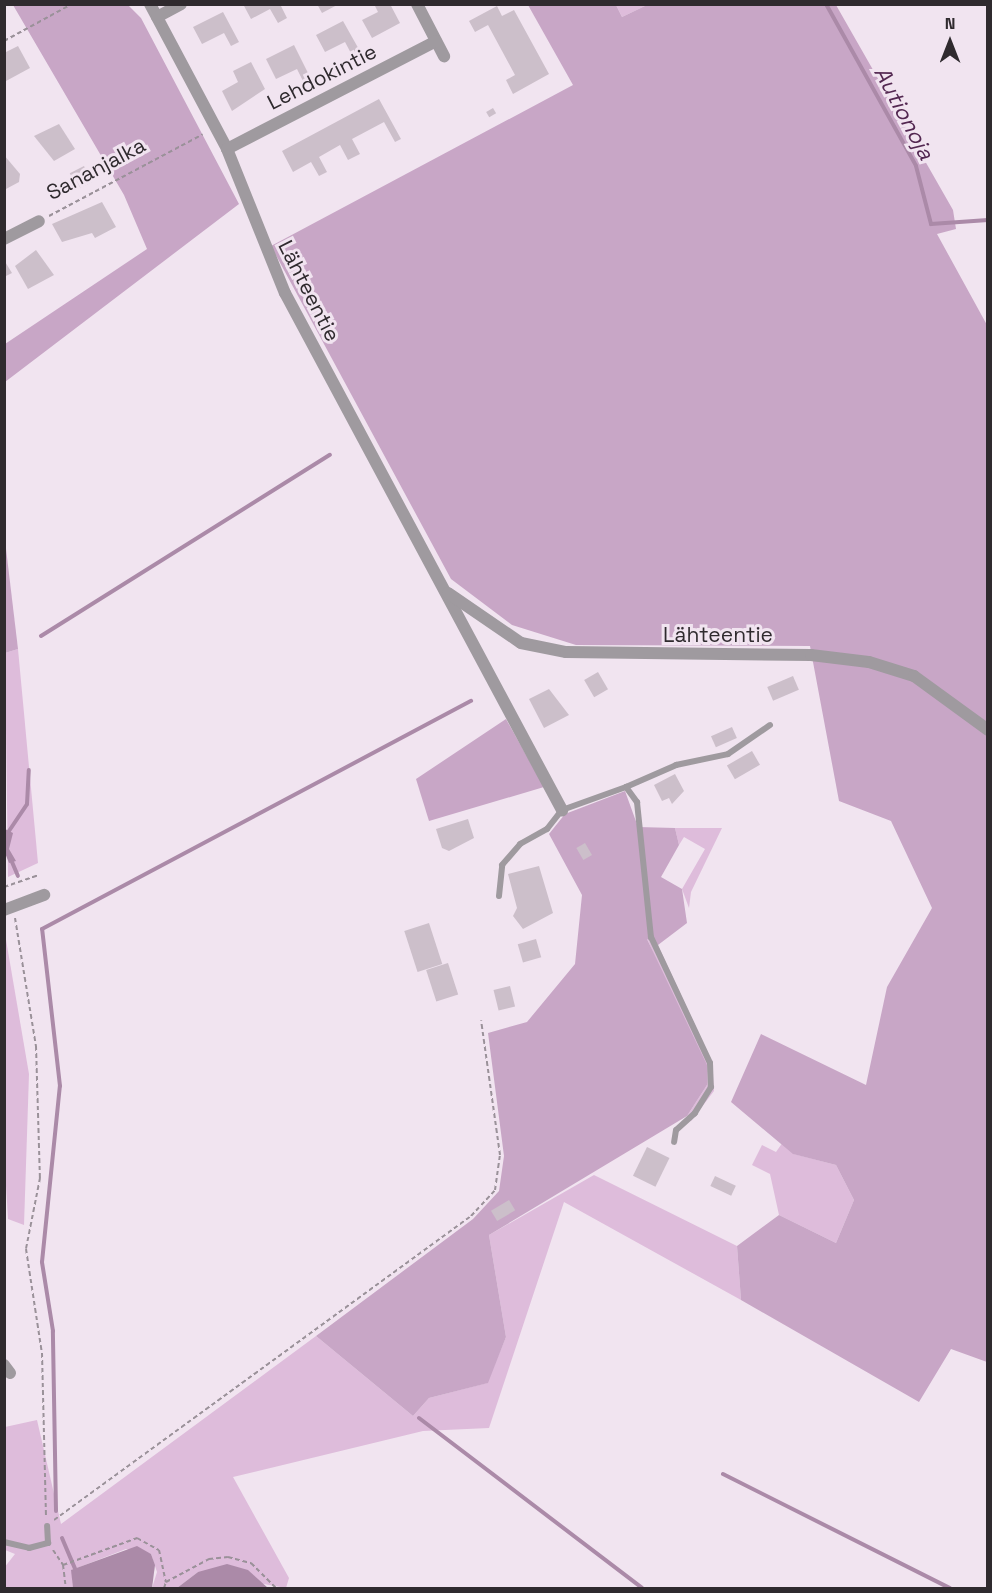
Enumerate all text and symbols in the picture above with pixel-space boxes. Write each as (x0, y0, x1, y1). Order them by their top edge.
north arrow (920, 12, 980, 72)
text: N (945, 13, 955, 34)
street label: Lehdokintie (263, 39, 381, 115)
water label: Autionoja (868, 62, 940, 164)
street label: Sananjalka (42, 132, 150, 206)
street label: Lähteentie (273, 236, 345, 346)
street label: Lähteentie (663, 622, 773, 648)

